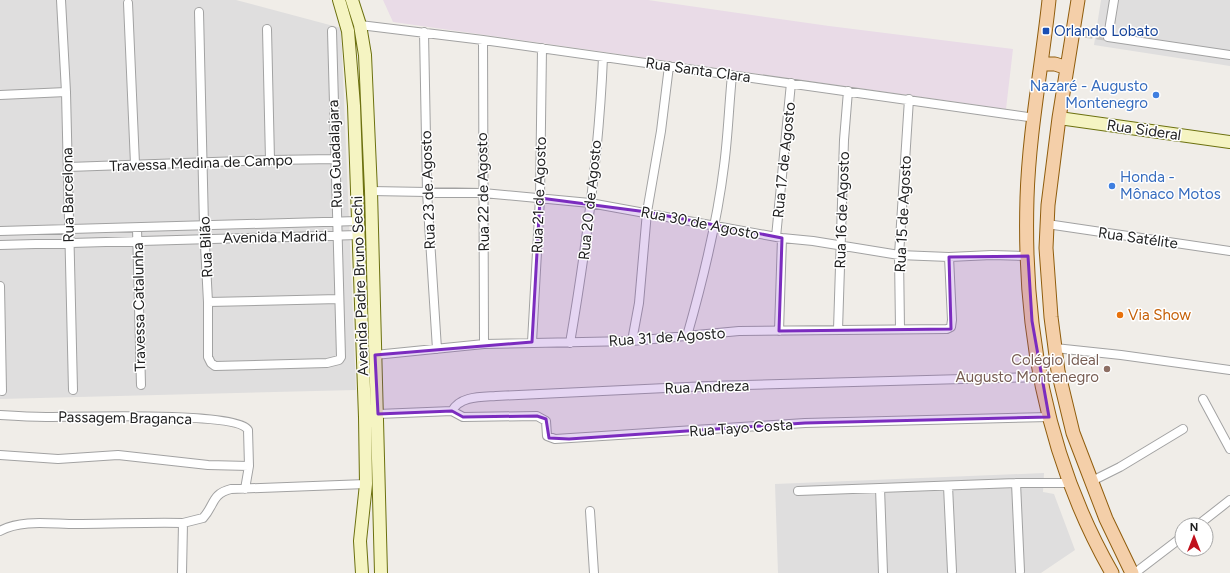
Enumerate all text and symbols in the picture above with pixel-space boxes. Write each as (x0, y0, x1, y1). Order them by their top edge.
place label: Orlando Lobato (1054, 22, 1159, 40)
marker: Orlando Lobato (1041, 26, 1051, 36)
street label: Rua Santa Clara (644, 54, 752, 86)
place label: Nazaré - Augusto Montenegro (1030, 77, 1148, 112)
marker: Nazaré - Augusto Montenegro (1151, 90, 1161, 100)
street label: Rua Guadalajara (324, 100, 346, 208)
street label: Rua 17 de Agosto (769, 101, 799, 219)
street label: Rua Sideral (1106, 116, 1182, 144)
street label: Rua 23 de Agosto (417, 130, 439, 250)
street label: Rua 22 de Agosto (473, 132, 493, 252)
street label: Rua 21 de Agosto (528, 136, 550, 254)
street label: Rua 20 de Agosto (575, 139, 605, 261)
street label: Rua Barcelona (58, 147, 78, 243)
street label: Travessa Medina de Campo (109, 151, 293, 175)
street label: Rua 16 de Agosto (831, 151, 853, 269)
street label: Rua 15 de Agosto (891, 155, 915, 273)
place label: Honda - Mônaco Motos (1120, 168, 1221, 203)
marker: Honda - Mônaco Motos (1107, 181, 1117, 191)
street label: Avenida Padre Bruno Sechi (348, 195, 372, 377)
street label: Rua 30 de Agosto (639, 203, 761, 243)
street label: Rua Bilão (195, 216, 217, 278)
street label: Rua Satélite (1097, 223, 1179, 253)
street label: Avenida Madrid (223, 227, 327, 247)
street label: Travessa Catalunha (129, 242, 149, 372)
place label: Via Show (1128, 306, 1191, 324)
marker: Via Show (1115, 310, 1125, 320)
street label: Rua 31 de Agosto (608, 324, 726, 350)
place label: Colégio Ideal Augusto Montenegro (956, 351, 1099, 386)
marker: Colégio Ideal Augusto Montenegro (1102, 364, 1112, 374)
street label: Rua Andreza (664, 377, 750, 397)
street label: Passagem Braganca (58, 408, 192, 428)
street label: Rua Tayo Costa (689, 415, 793, 441)
north arrow (1174, 517, 1214, 557)
text: N (1190, 521, 1198, 534)

